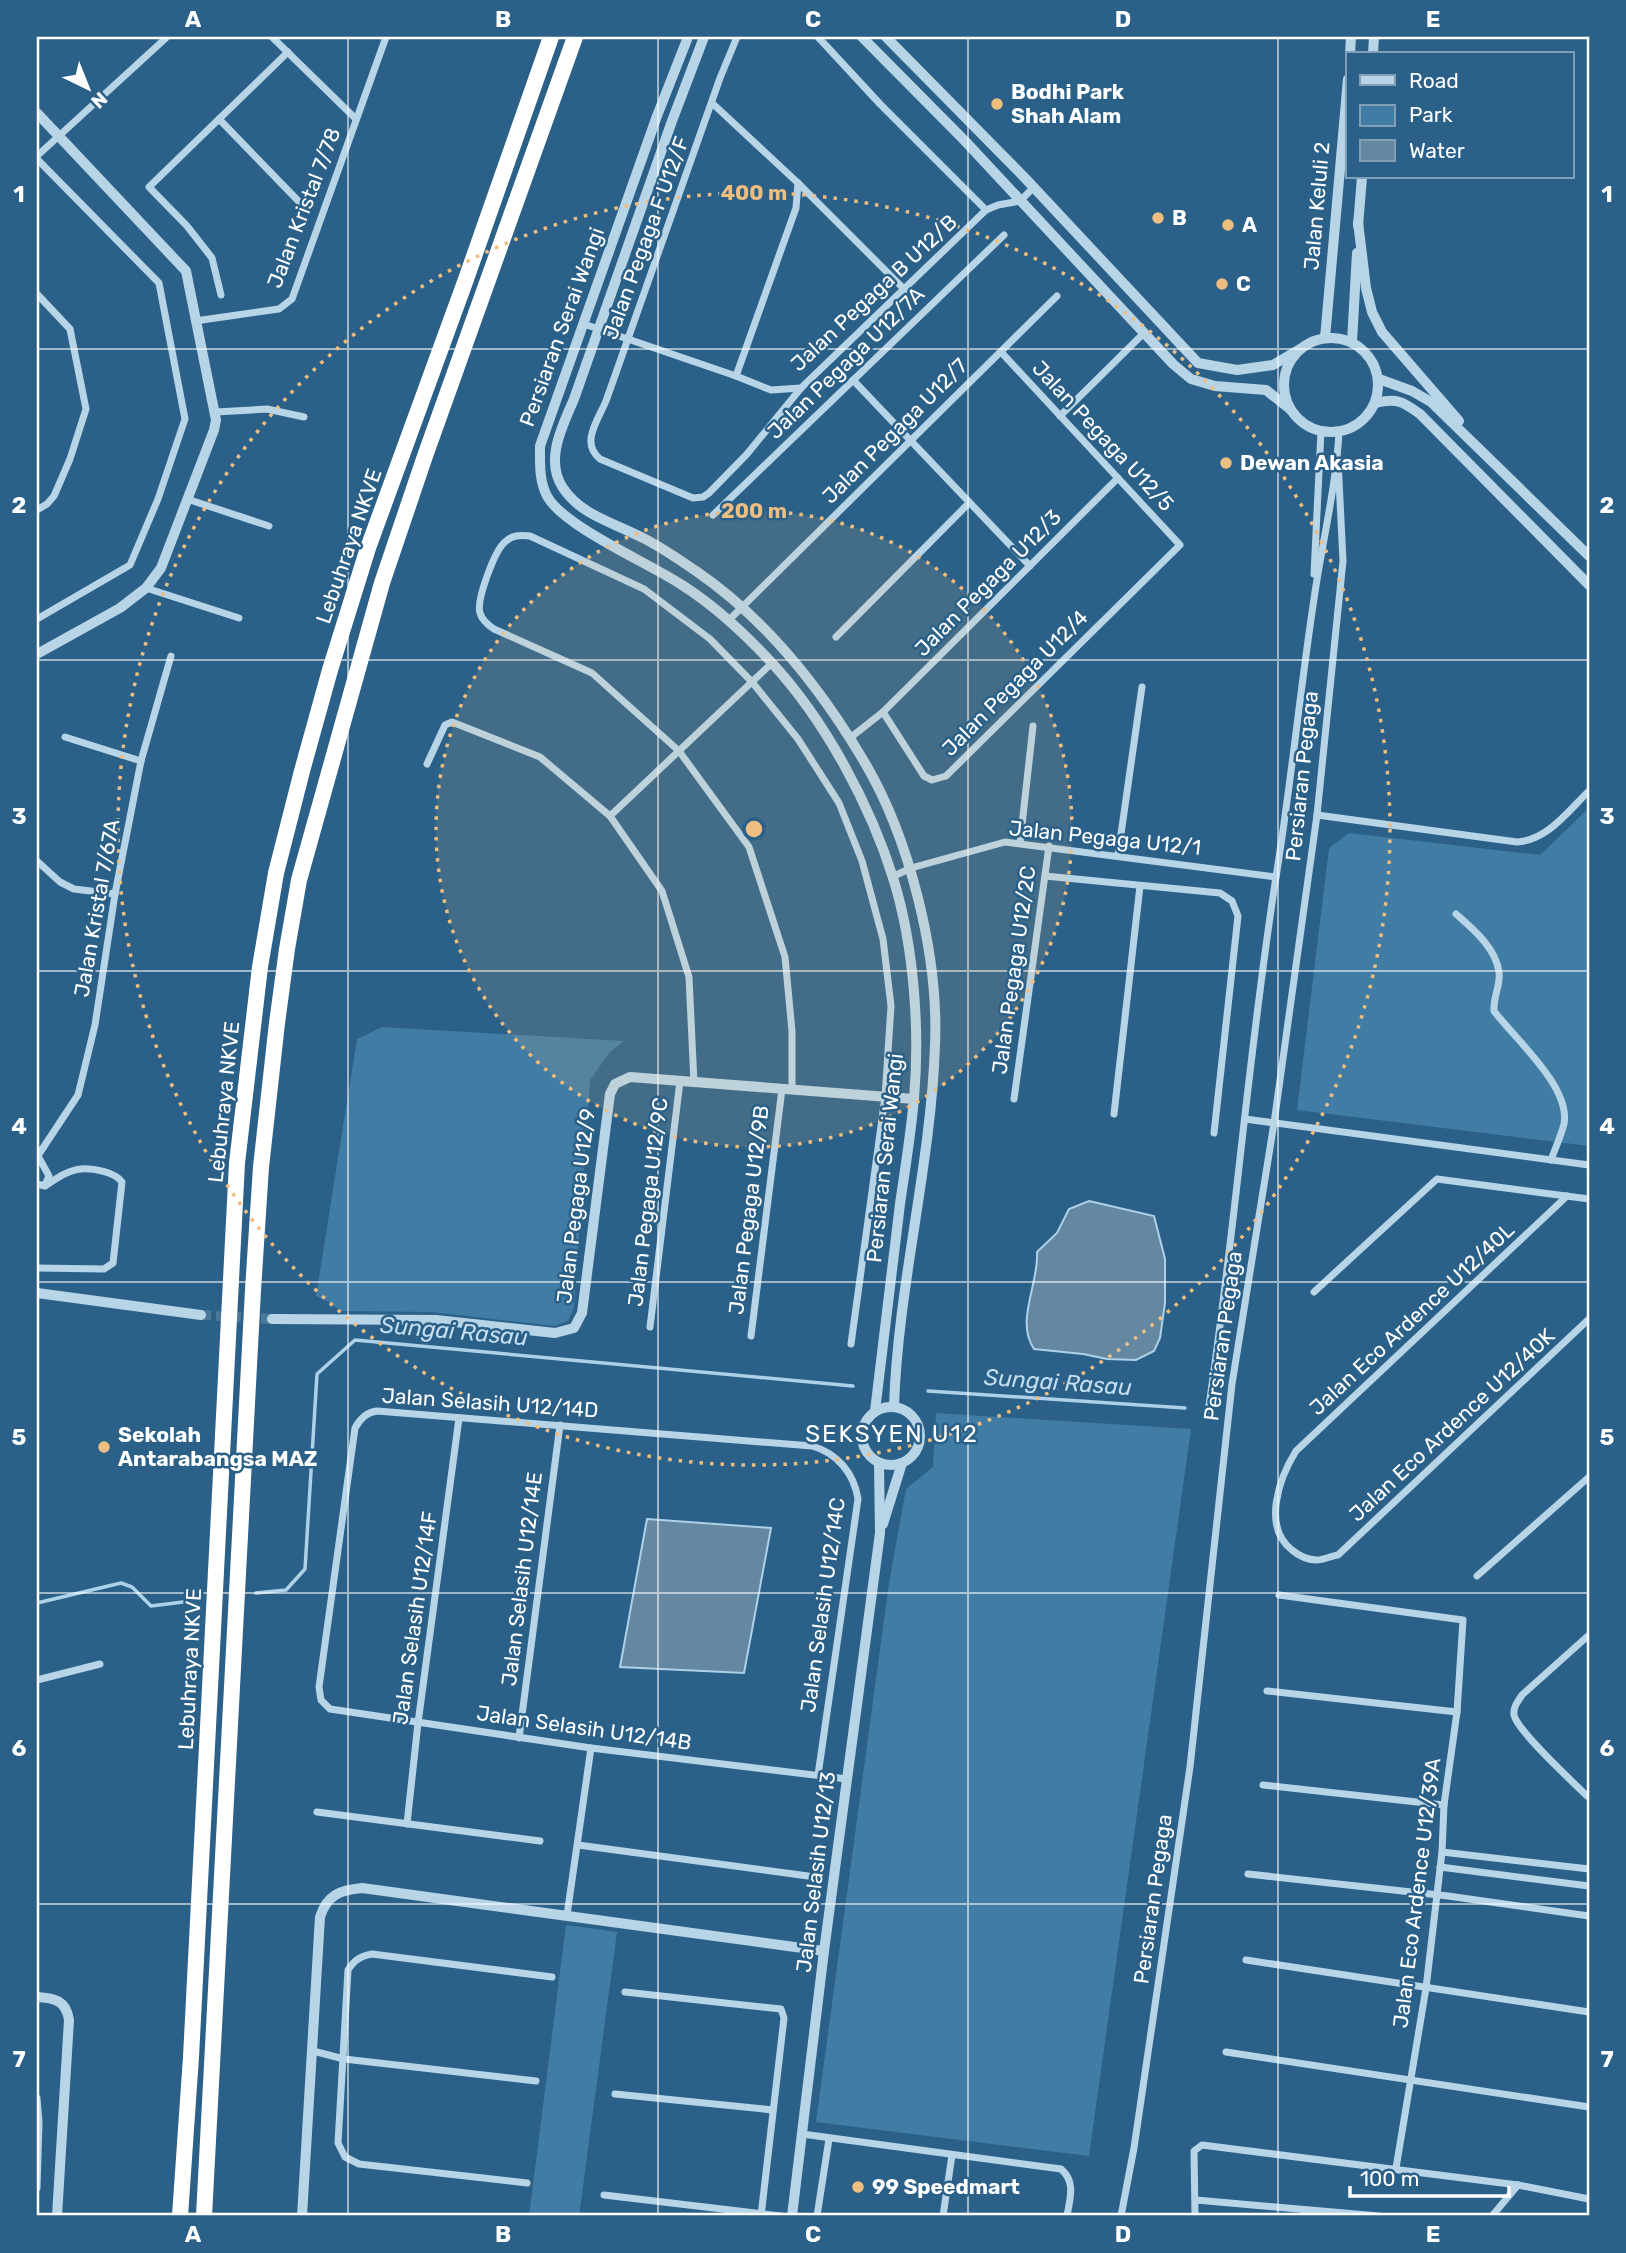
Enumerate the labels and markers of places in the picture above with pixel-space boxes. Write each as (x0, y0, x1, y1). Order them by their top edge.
place label: Bodhi Park Shah Alam (1011, 79, 1125, 128)
marker: Bodhi Park Shah Alam (989, 96, 1005, 112)
place label: B (1172, 205, 1187, 230)
marker: B (1150, 210, 1166, 226)
place label: A (1242, 212, 1257, 237)
marker: A (1220, 217, 1236, 233)
place label: C (1236, 271, 1251, 296)
marker: C (1214, 276, 1230, 292)
place label: Dewan Akasia (1240, 450, 1384, 475)
marker: Dewan Akasia (1218, 455, 1234, 471)
centre of rings (742, 817, 766, 841)
place label: Sekolah Antarabangsa MAZ (118, 1422, 317, 1471)
marker: Sekolah Antarabangsa MAZ (96, 1439, 112, 1455)
place label: 99 Speedmart (872, 2174, 1020, 2199)
marker: 99 Speedmart (850, 2179, 866, 2195)

